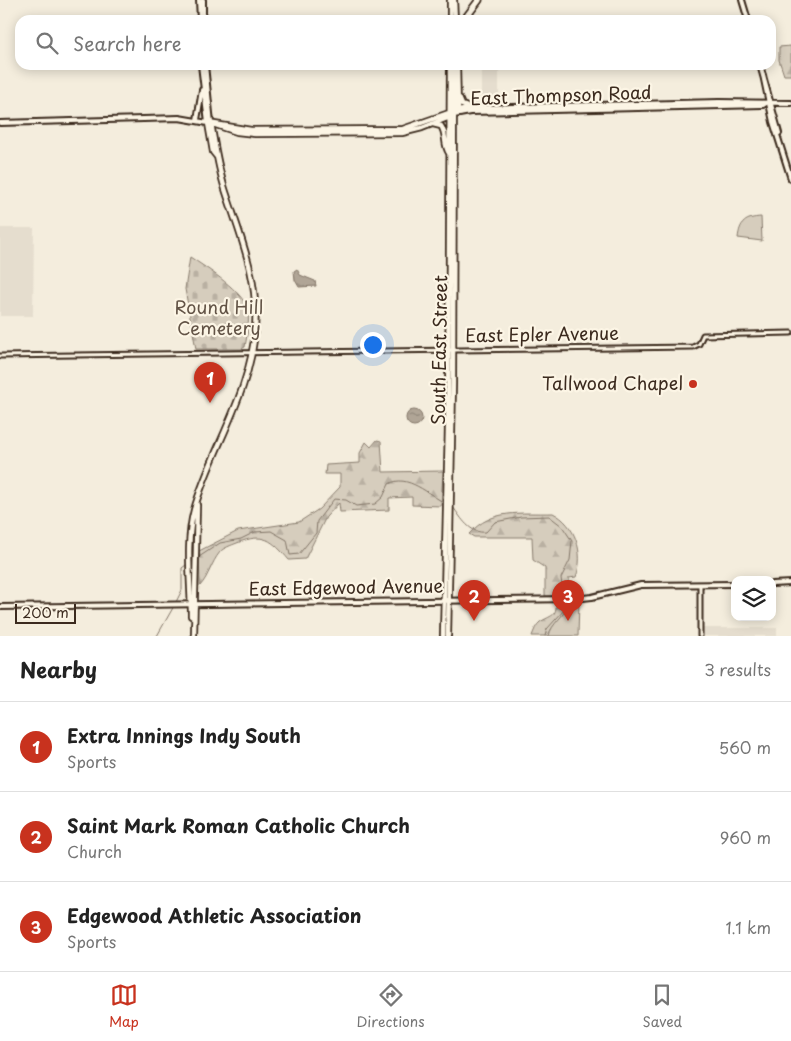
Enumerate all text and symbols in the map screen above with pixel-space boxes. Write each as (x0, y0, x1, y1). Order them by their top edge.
search box (15, 15, 776, 70)
icon: search (33, 29, 61, 57)
text: Search here (73, 29, 182, 57)
street label: East Thompson Road (470, 78, 652, 111)
street label: South East Street (424, 275, 453, 425)
park label: Round Hill Cemetery (175, 293, 263, 341)
street label: East Epler Avenue (465, 319, 619, 348)
your location (360, 332, 386, 358)
pin: 1 (194, 362, 226, 403)
place label: Tallwood Chapel (542, 369, 683, 396)
marker: Tallwood Chapel (687, 378, 699, 390)
street label: East Edgewood Avenue (248, 571, 444, 602)
map controls (731, 576, 776, 621)
button: layers (731, 576, 776, 621)
pin: 2 (458, 580, 490, 621)
pin: 3 (552, 580, 584, 621)
scale bar (15, 601, 76, 624)
text: 200 m (22, 602, 69, 623)
text: Nearby (20, 653, 97, 685)
text: 3 results (704, 657, 771, 681)
text: Extra Innings Indy South (67, 721, 301, 749)
text: 1 (32, 735, 40, 759)
text: 560 m (719, 735, 771, 759)
text: Sports (67, 749, 116, 773)
text: Saint Mark Roman Catholic Church (67, 811, 410, 839)
text: 2 (30, 825, 42, 849)
text: 960 m (720, 825, 771, 849)
text: Church (67, 839, 122, 863)
text: Edgewood Athletic Association (67, 901, 361, 929)
text: 3 (31, 915, 41, 939)
text: 1.1 km (725, 915, 771, 939)
text: Sports (67, 929, 116, 953)
tab: Map (109, 981, 139, 1032)
tab: Directions (357, 981, 425, 1032)
tab: Saved (642, 981, 682, 1032)

